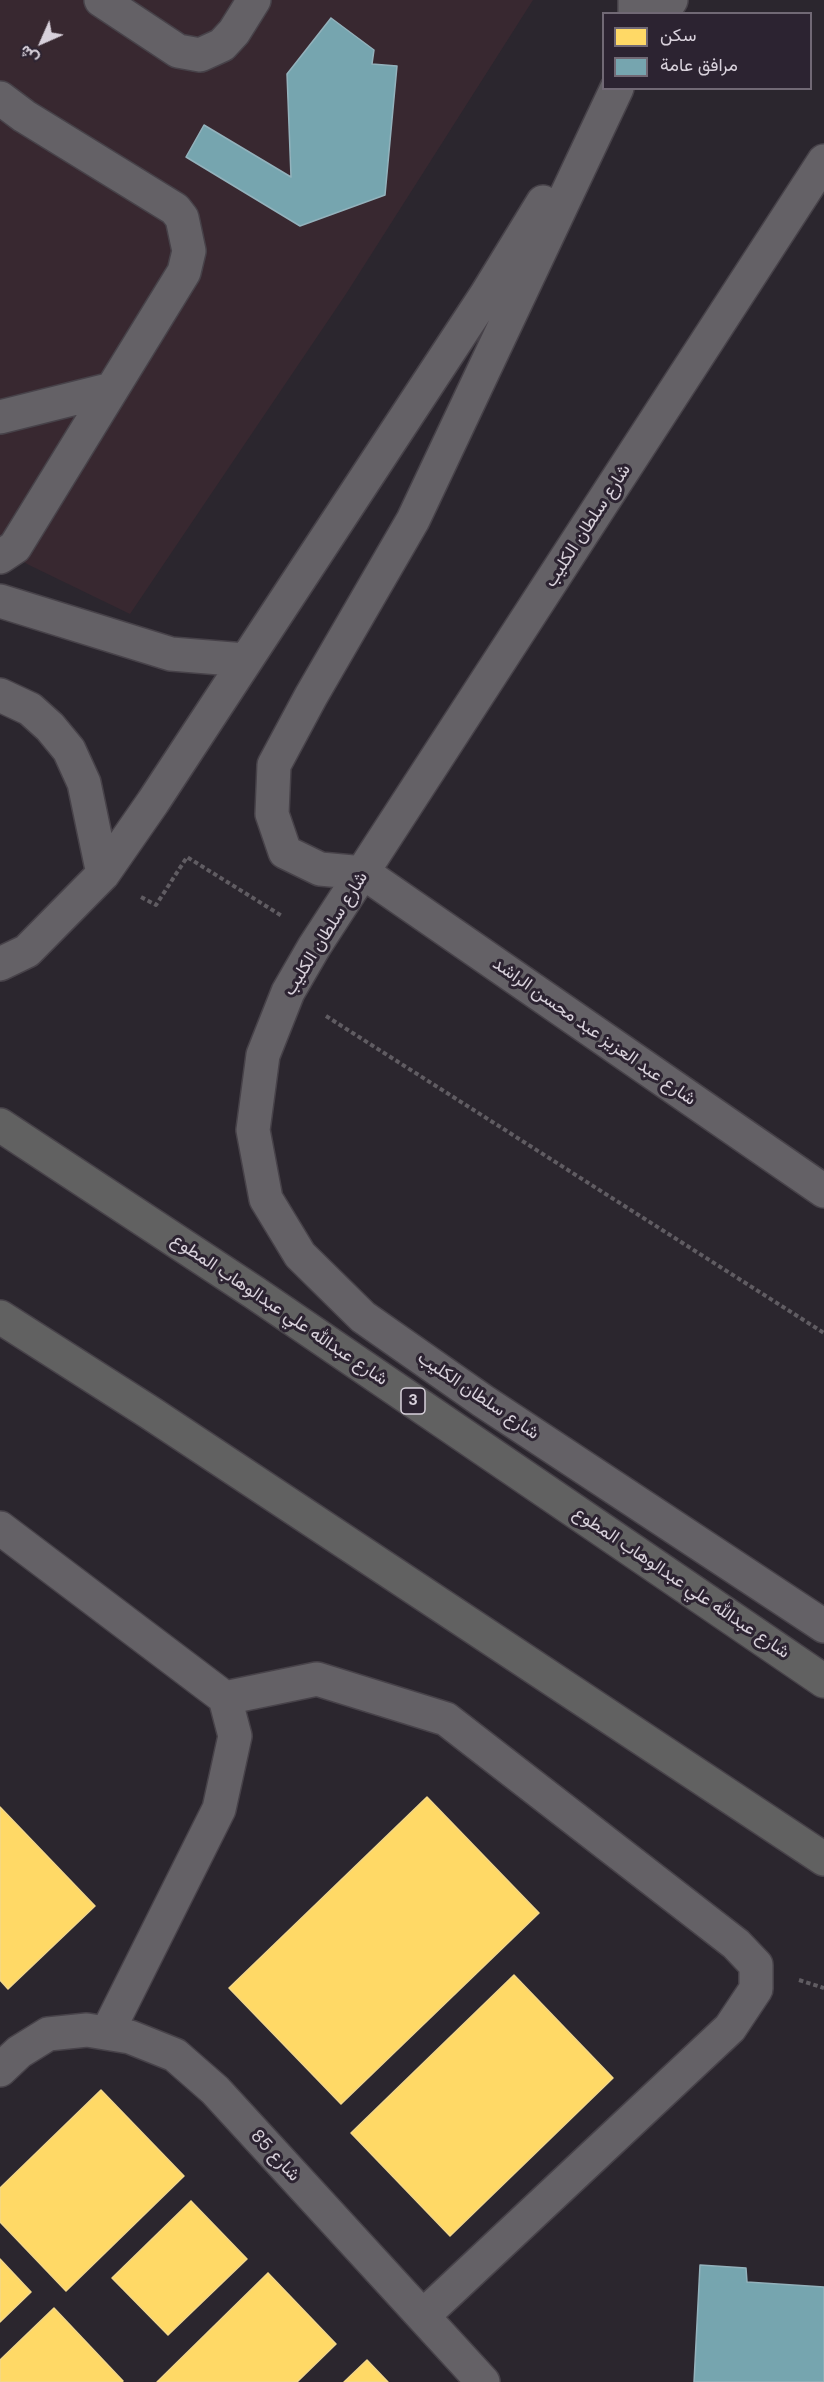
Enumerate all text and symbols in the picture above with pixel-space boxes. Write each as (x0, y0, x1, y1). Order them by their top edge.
north arrow (12, 12, 72, 72)
legend (602, 12, 812, 90)
text: سكن (660, 23, 696, 47)
text: ش (15, 41, 43, 69)
text: مرافق عامة (660, 53, 738, 77)
street label: شارع سلطان الكليب (540, 460, 636, 592)
street label: شارع سلطان الكليب (279, 868, 373, 1000)
street label: شارع عبد العزيز عبد محسن الراشد (488, 953, 700, 1111)
street label: شارع عبدالله علي عبدالوهاب المطوع (167, 1229, 391, 1391)
street label: شارع سلطان الكليب (413, 1347, 543, 1445)
road number: 3 (401, 1388, 425, 1414)
street label: شارع عبدالله علي عبدالوهاب المطوع (569, 1502, 793, 1664)
street label: شارع 85 (246, 2126, 304, 2186)

